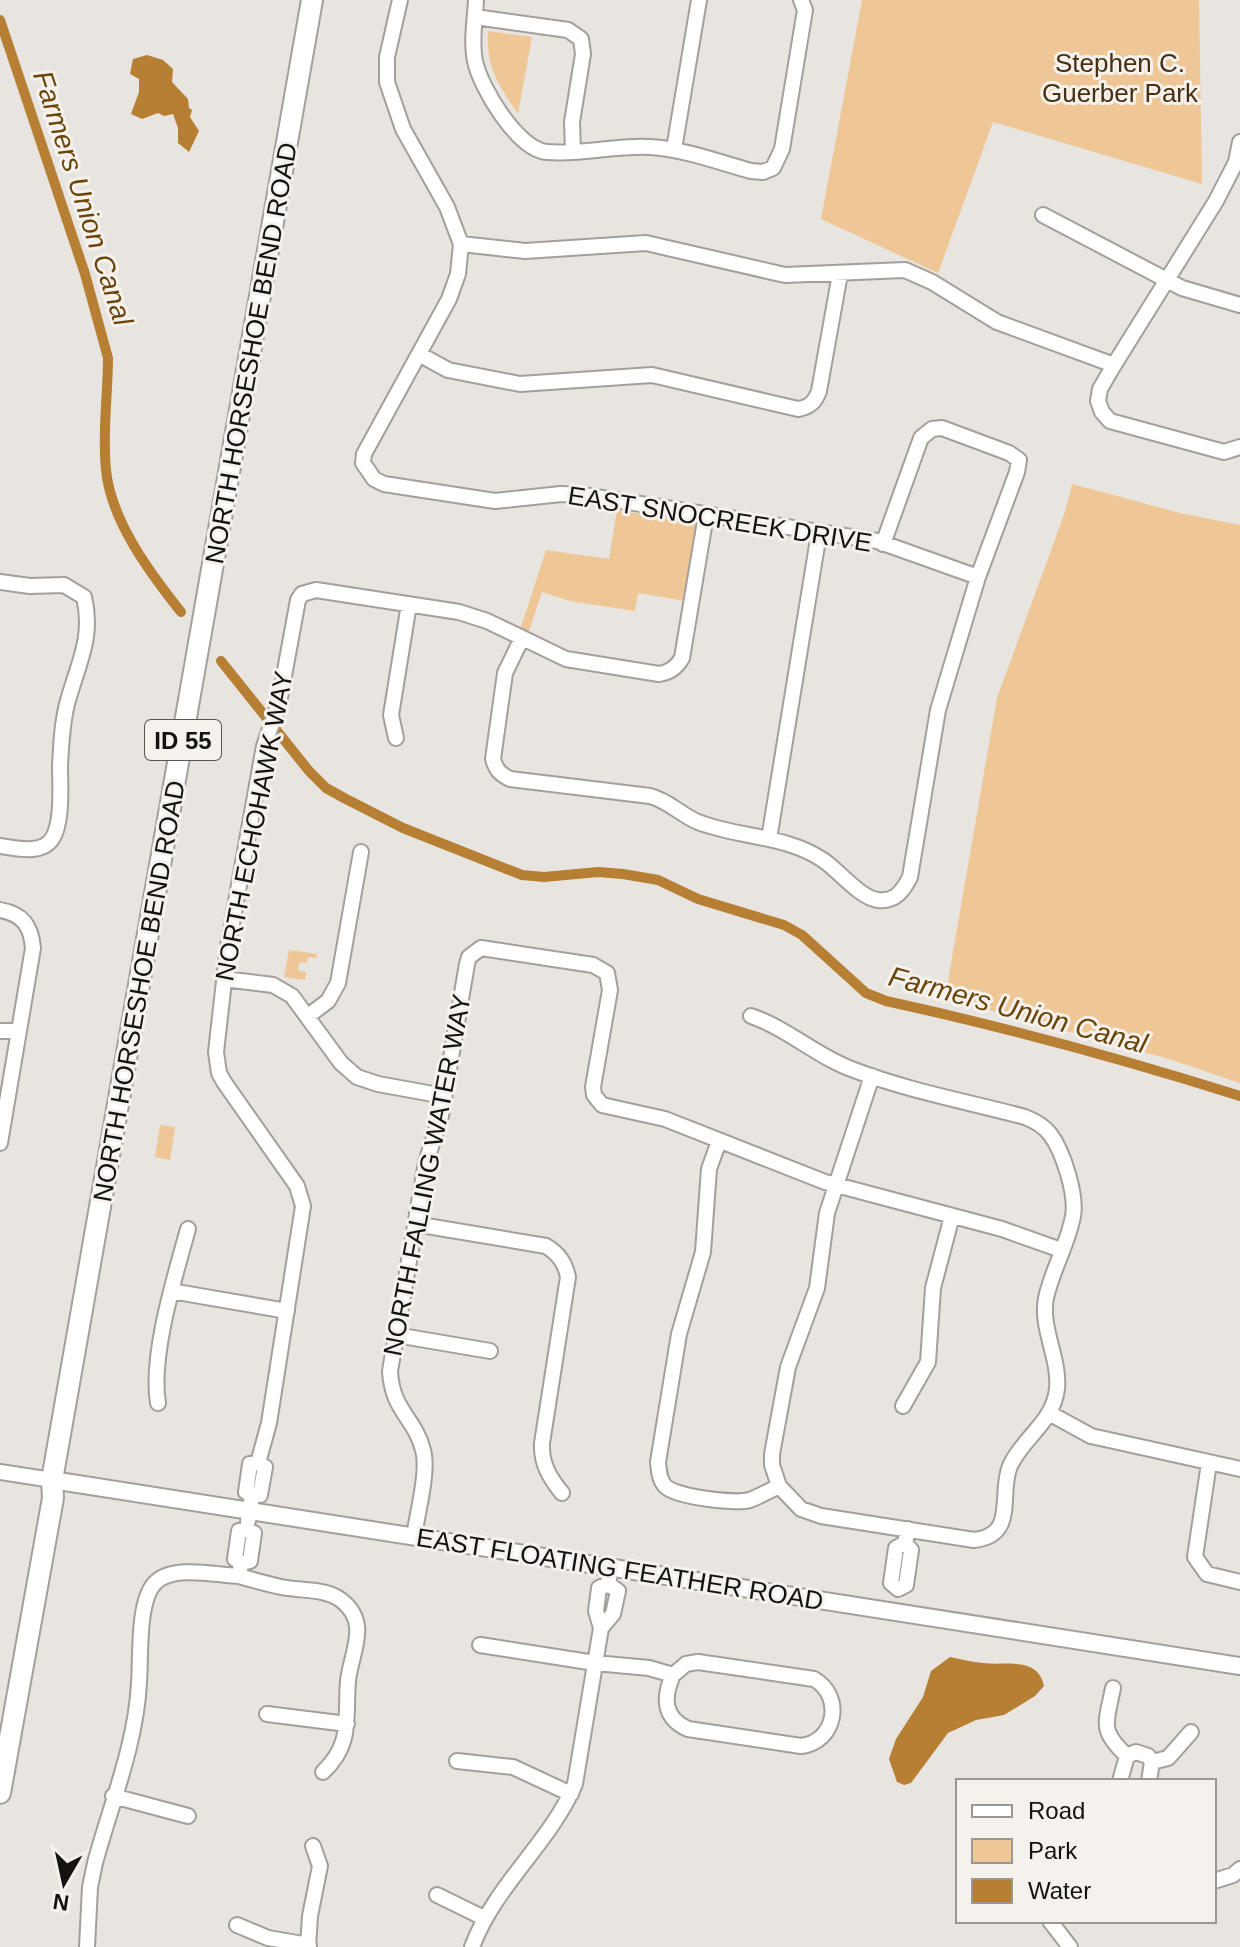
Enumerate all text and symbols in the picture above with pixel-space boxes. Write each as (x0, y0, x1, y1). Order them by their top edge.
park label: Stephen C. Guerber Park (1042, 48, 1199, 108)
water label: Farmers Union Canal (27, 67, 139, 330)
street label: NORTH HORSESHOE BEND ROAD (199, 140, 303, 566)
street label: EAST SNOCREEK DRIVE (566, 480, 874, 558)
street label: NORTH ECHOHAWK WAY (209, 669, 299, 983)
road number: ID 55 (145, 720, 221, 760)
street label: NORTH HORSESHOE BEND ROAD (87, 778, 191, 1204)
water label: Farmers Union Canal (885, 961, 1151, 1060)
street label: NORTH FALLING WATER WAY (377, 992, 477, 1358)
street label: EAST FLOATING FEATHER ROAD (414, 1522, 826, 1616)
legend (956, 1779, 1216, 1923)
text: Road (1028, 1797, 1085, 1824)
text: Park (1028, 1837, 1078, 1864)
north arrow (24, 1843, 104, 1923)
text: Water (1028, 1877, 1091, 1904)
text: N (51, 1889, 71, 1916)

